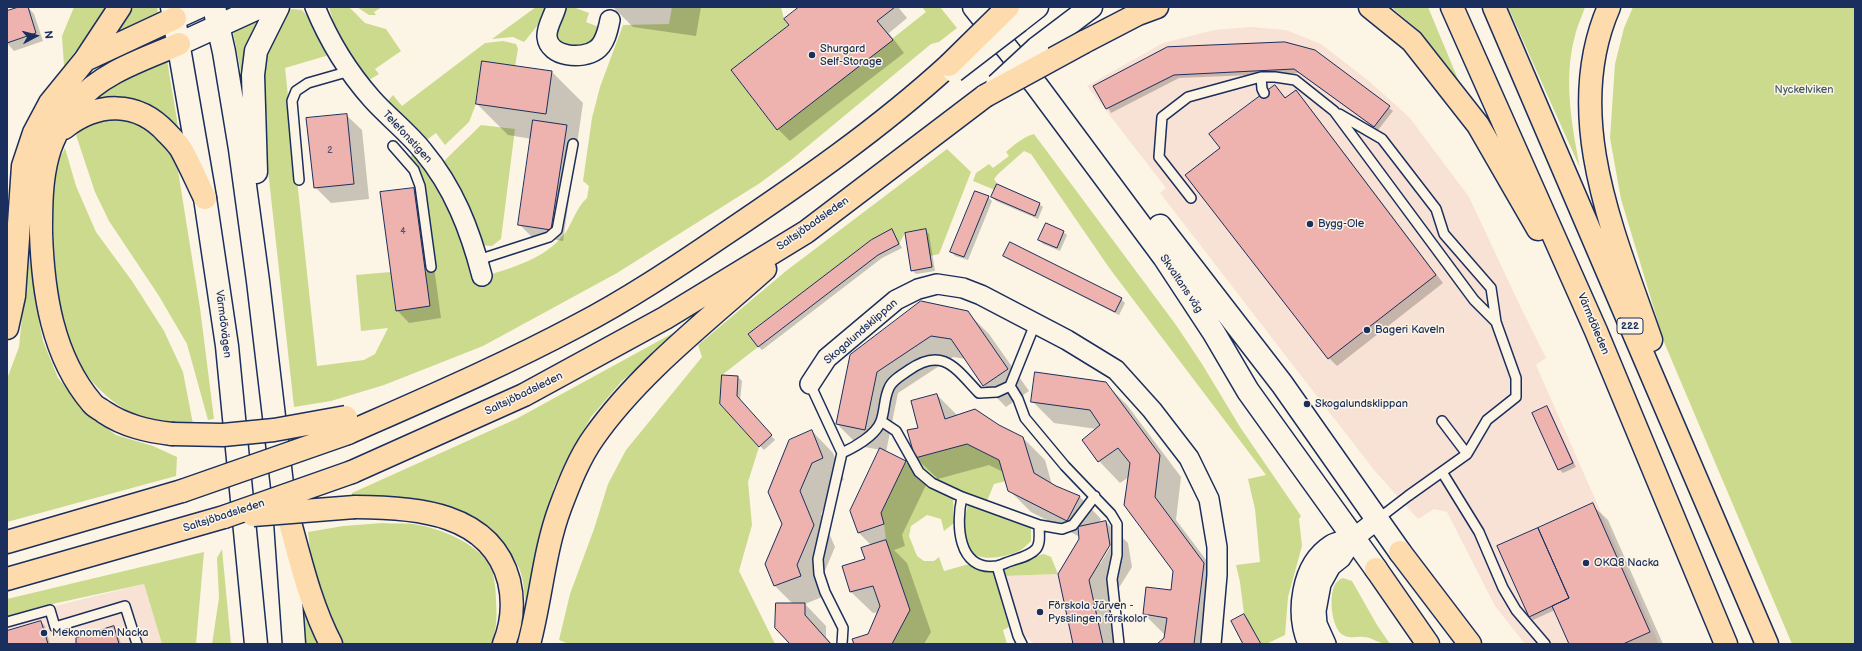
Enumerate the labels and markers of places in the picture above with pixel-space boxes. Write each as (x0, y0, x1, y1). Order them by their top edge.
place label: Shurgard Self-Storage (820, 42, 882, 68)
marker: Shurgard Self-Storage (807, 50, 817, 60)
place label: Bygg-Ole (1318, 217, 1364, 231)
marker: Bygg-Ole (1305, 219, 1315, 229)
place label: Bageri Kaveln (1375, 323, 1445, 337)
marker: Bageri Kaveln (1362, 325, 1372, 335)
place label: Skogalundsklippan (1315, 397, 1408, 411)
marker: Skogalundsklippan (1302, 399, 1312, 409)
place label: OKQ8 Nacka (1594, 556, 1659, 570)
marker: OKQ8 Nacka (1581, 558, 1591, 568)
place label: Förskola Järven - Pysslingen förskolor (1048, 599, 1147, 625)
marker: Förskola Järven - Pysslingen förskolor (1035, 607, 1045, 617)
place label: Mekonomen Nacka (52, 626, 148, 640)
marker: Mekonomen Nacka (39, 628, 49, 638)

